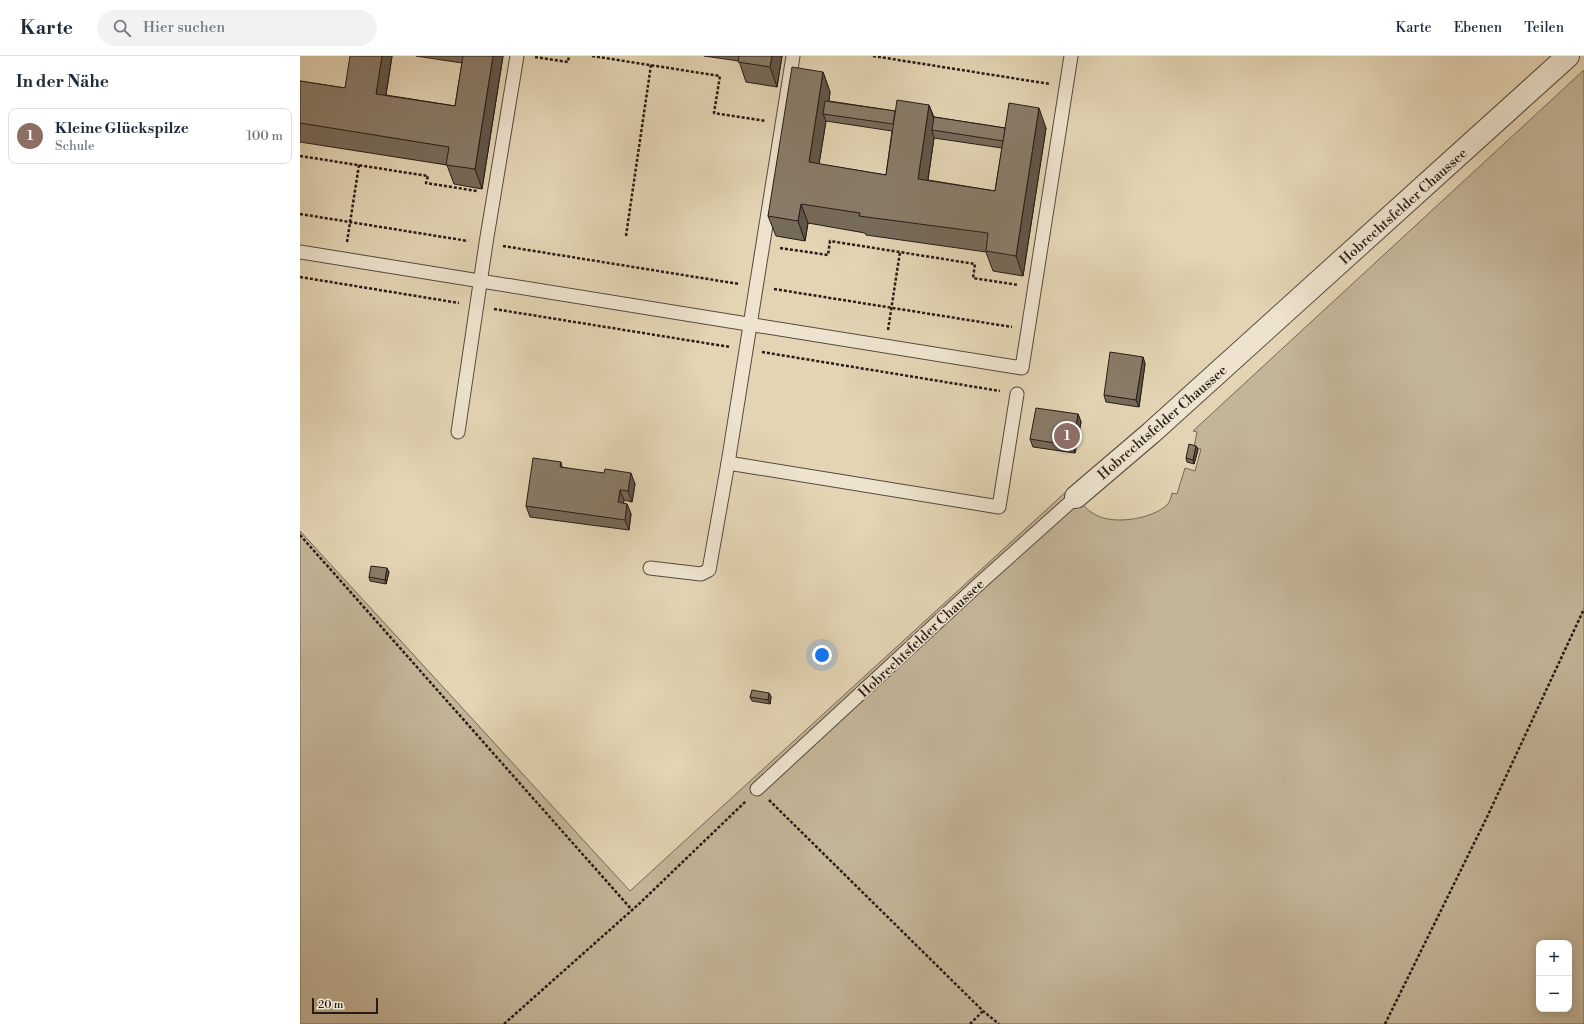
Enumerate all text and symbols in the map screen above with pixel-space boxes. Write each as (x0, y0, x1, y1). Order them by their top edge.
search box (97, 10, 377, 46)
text: Karte (20, 16, 73, 40)
icon: search (111, 17, 133, 39)
text: Hier suchen (143, 18, 225, 37)
text: Karte (1395, 19, 1432, 37)
text: Ebenen (1454, 19, 1502, 37)
text: Teilen (1524, 19, 1564, 37)
text: In der Nähe (16, 71, 109, 93)
text: Kleine Glückspilze (55, 119, 189, 138)
text: 1 (27, 128, 33, 144)
text: 100 m (247, 128, 283, 144)
text: Schule (55, 138, 95, 154)
street label: Hobrechtsfelder Chaussee (1336, 145, 1471, 269)
street label: Hobrechtsfelder Chaussee (1094, 362, 1231, 484)
pin: 1 (1054, 421, 1080, 451)
street label: Hobrechtsfelder Chaussee (855, 576, 988, 702)
your location (812, 645, 832, 665)
map controls (1536, 940, 1572, 1012)
button: + (1536, 940, 1572, 976)
button: − (1536, 976, 1572, 1012)
scale bar (312, 996, 378, 1015)
text: 20 m (318, 998, 343, 1012)

